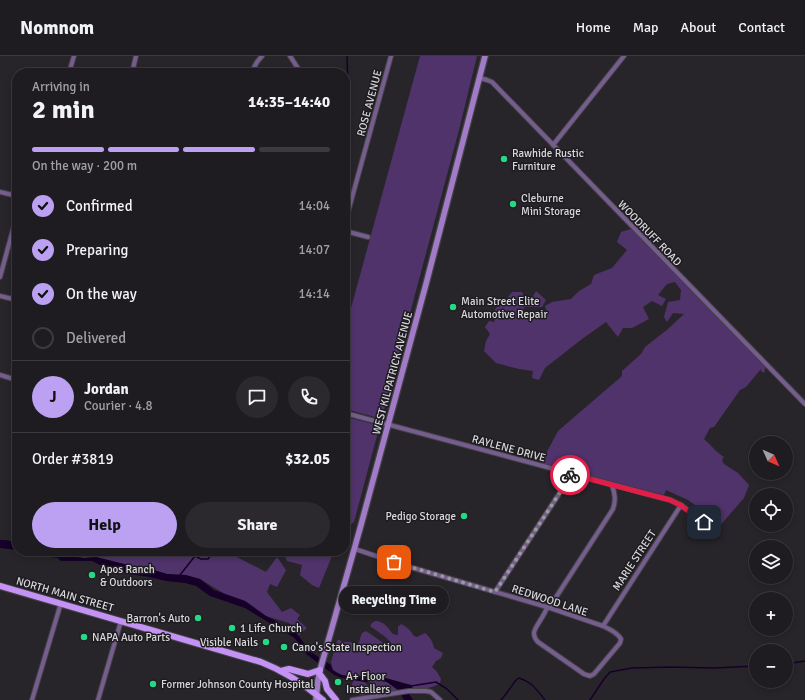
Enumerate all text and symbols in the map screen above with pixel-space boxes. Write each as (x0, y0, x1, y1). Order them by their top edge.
text: Nomnom (20, 16, 94, 40)
text: Home (576, 19, 611, 36)
text: Map (633, 19, 658, 36)
text: About (680, 19, 716, 36)
text: Contact (738, 19, 785, 36)
street label: ROSE AVENUE (354, 68, 385, 138)
text: Arriving in (32, 79, 90, 95)
text: 14:35–14:40 (248, 93, 330, 111)
text: 2 min (32, 94, 95, 126)
place label: Rawhide Rustic Furniture (512, 147, 584, 173)
marker: Rawhide Rustic Furniture (499, 154, 509, 164)
text: On the way · 200 m (32, 158, 137, 174)
place label: Cleburne Mini Storage (521, 192, 581, 218)
icon: check (32, 195, 54, 217)
text: Confirmed (66, 197, 133, 215)
text: 14:04 (298, 198, 330, 214)
street label: WOODRUFF ROAD (615, 198, 684, 269)
marker: Cleburne Mini Storage (508, 199, 518, 209)
icon: check (32, 239, 54, 261)
text: Preparing (66, 241, 129, 259)
text: 14:07 (298, 242, 330, 258)
icon: check (32, 283, 54, 305)
text: On the way (66, 285, 137, 303)
text: 14:14 (298, 286, 330, 302)
place label: Main Street Elite Automotive Repair (461, 295, 548, 321)
marker: Main Street Elite Automotive Repair (448, 302, 458, 312)
street label: WEST KILPATRICK AVENUE (370, 310, 415, 436)
text: Delivered (66, 329, 126, 347)
button: chat (236, 376, 278, 418)
button: phone (288, 376, 330, 418)
text: Jordan (84, 380, 129, 398)
text: J (49, 388, 57, 406)
text: Courier · 4.8 (84, 398, 153, 414)
street label: RAYLENE DRIVE (471, 432, 547, 465)
north arrow (749, 436, 793, 480)
map controls (749, 436, 793, 688)
text: Order #3819 (32, 450, 114, 468)
text: $32.05 (285, 450, 330, 468)
courier (550, 455, 590, 495)
icon: bike (559, 464, 581, 486)
button: locate (749, 488, 793, 532)
button: Help (32, 502, 177, 548)
button: Share (185, 502, 330, 548)
pin (687, 505, 721, 539)
place label: Pedigo Storage (385, 510, 456, 523)
marker: Pedigo Storage (459, 511, 469, 521)
icon: home (693, 511, 715, 533)
street label: MARIE STREET (610, 527, 659, 593)
button: layers (749, 540, 793, 584)
pin (377, 545, 411, 579)
icon: bag (383, 551, 405, 573)
place label: Apos Ranch & Outdoors (100, 563, 155, 589)
marker: Apos Ranch & Outdoors (87, 570, 97, 580)
street label: NORTH MAIN STREET (15, 574, 116, 615)
street label: REDWOOD LANE (510, 582, 590, 619)
callout: Recycling Time (339, 586, 449, 614)
text: Recycling Time (351, 592, 437, 608)
button: + (749, 592, 793, 636)
place label: Barron's Auto (127, 612, 190, 625)
marker: Barron's Auto (193, 613, 203, 623)
place label: 1 Life Church (240, 622, 302, 635)
marker: 1 Life Church (227, 623, 237, 633)
place label: NAPA Auto Parts (92, 631, 170, 644)
marker: NAPA Auto Parts (79, 632, 89, 642)
place label: Visible Nails (200, 636, 258, 649)
marker: Visible Nails (261, 637, 271, 647)
place label: Cano's State Inspection (292, 641, 402, 654)
marker: Cano's State Inspection (279, 642, 289, 652)
button: − (749, 644, 793, 688)
place label: A+ Floor Installers (346, 670, 390, 696)
marker: A+ Floor Installers (333, 677, 343, 687)
place label: Former Johnson County Hospital (161, 678, 314, 691)
marker: Former Johnson County Hospital (148, 679, 158, 689)

